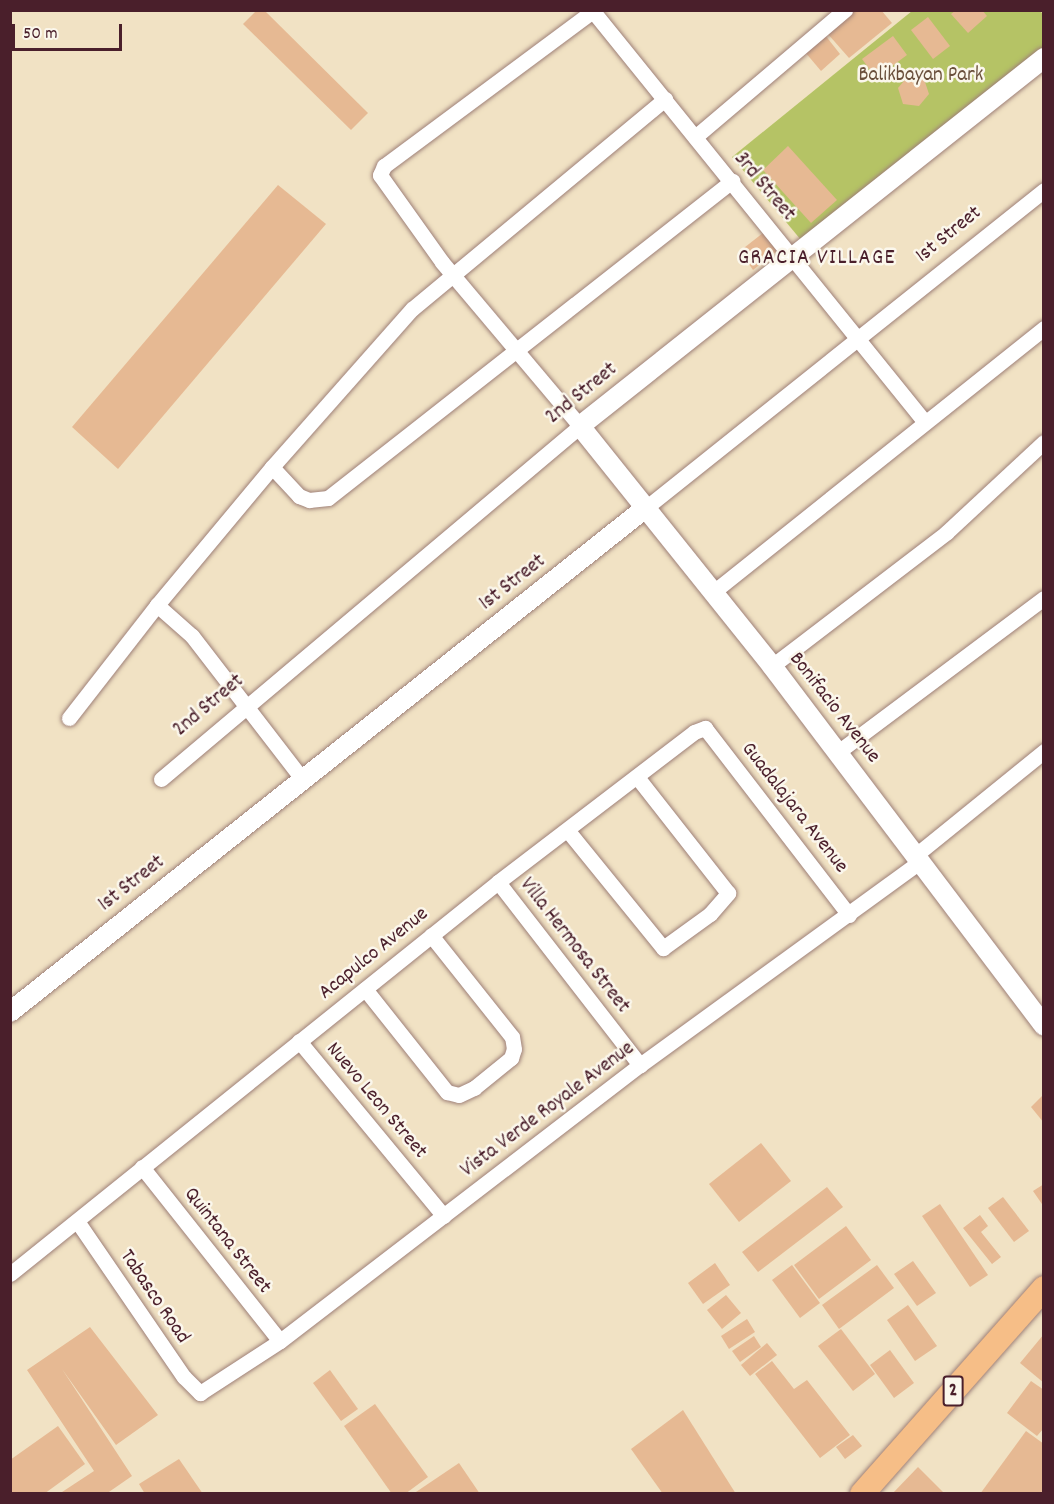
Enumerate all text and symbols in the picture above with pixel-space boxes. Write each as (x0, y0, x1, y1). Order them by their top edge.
scale bar (15, 12, 124, 50)
text: 50 m (23, 22, 58, 47)
park label: Balikbayan Park (859, 63, 983, 89)
street label: 3rd Street (728, 147, 800, 227)
street label: 1st Street (911, 201, 987, 269)
district label: GRACIA VILLAGE (738, 246, 896, 272)
street label: 2nd Street (541, 358, 623, 430)
street label: 1st Street (475, 549, 551, 617)
street label: Bonifacio Avenue (783, 647, 885, 769)
street label: 2nd Street (169, 669, 249, 743)
street label: Guadalajara Avenue (735, 737, 853, 879)
street label: 1st Street (94, 850, 170, 918)
street label: Villa Hermosa Street (513, 873, 635, 1019)
street label: Acapulco Avenue (314, 902, 434, 1006)
street label: Vista Verde Royale Avenue (456, 1037, 640, 1183)
street label: Nuevo Leon Street (320, 1038, 432, 1164)
street label: Quintana Street (178, 1183, 276, 1299)
street label: Tabasco Road (113, 1245, 195, 1349)
road number: 2 (942, 1374, 964, 1408)

